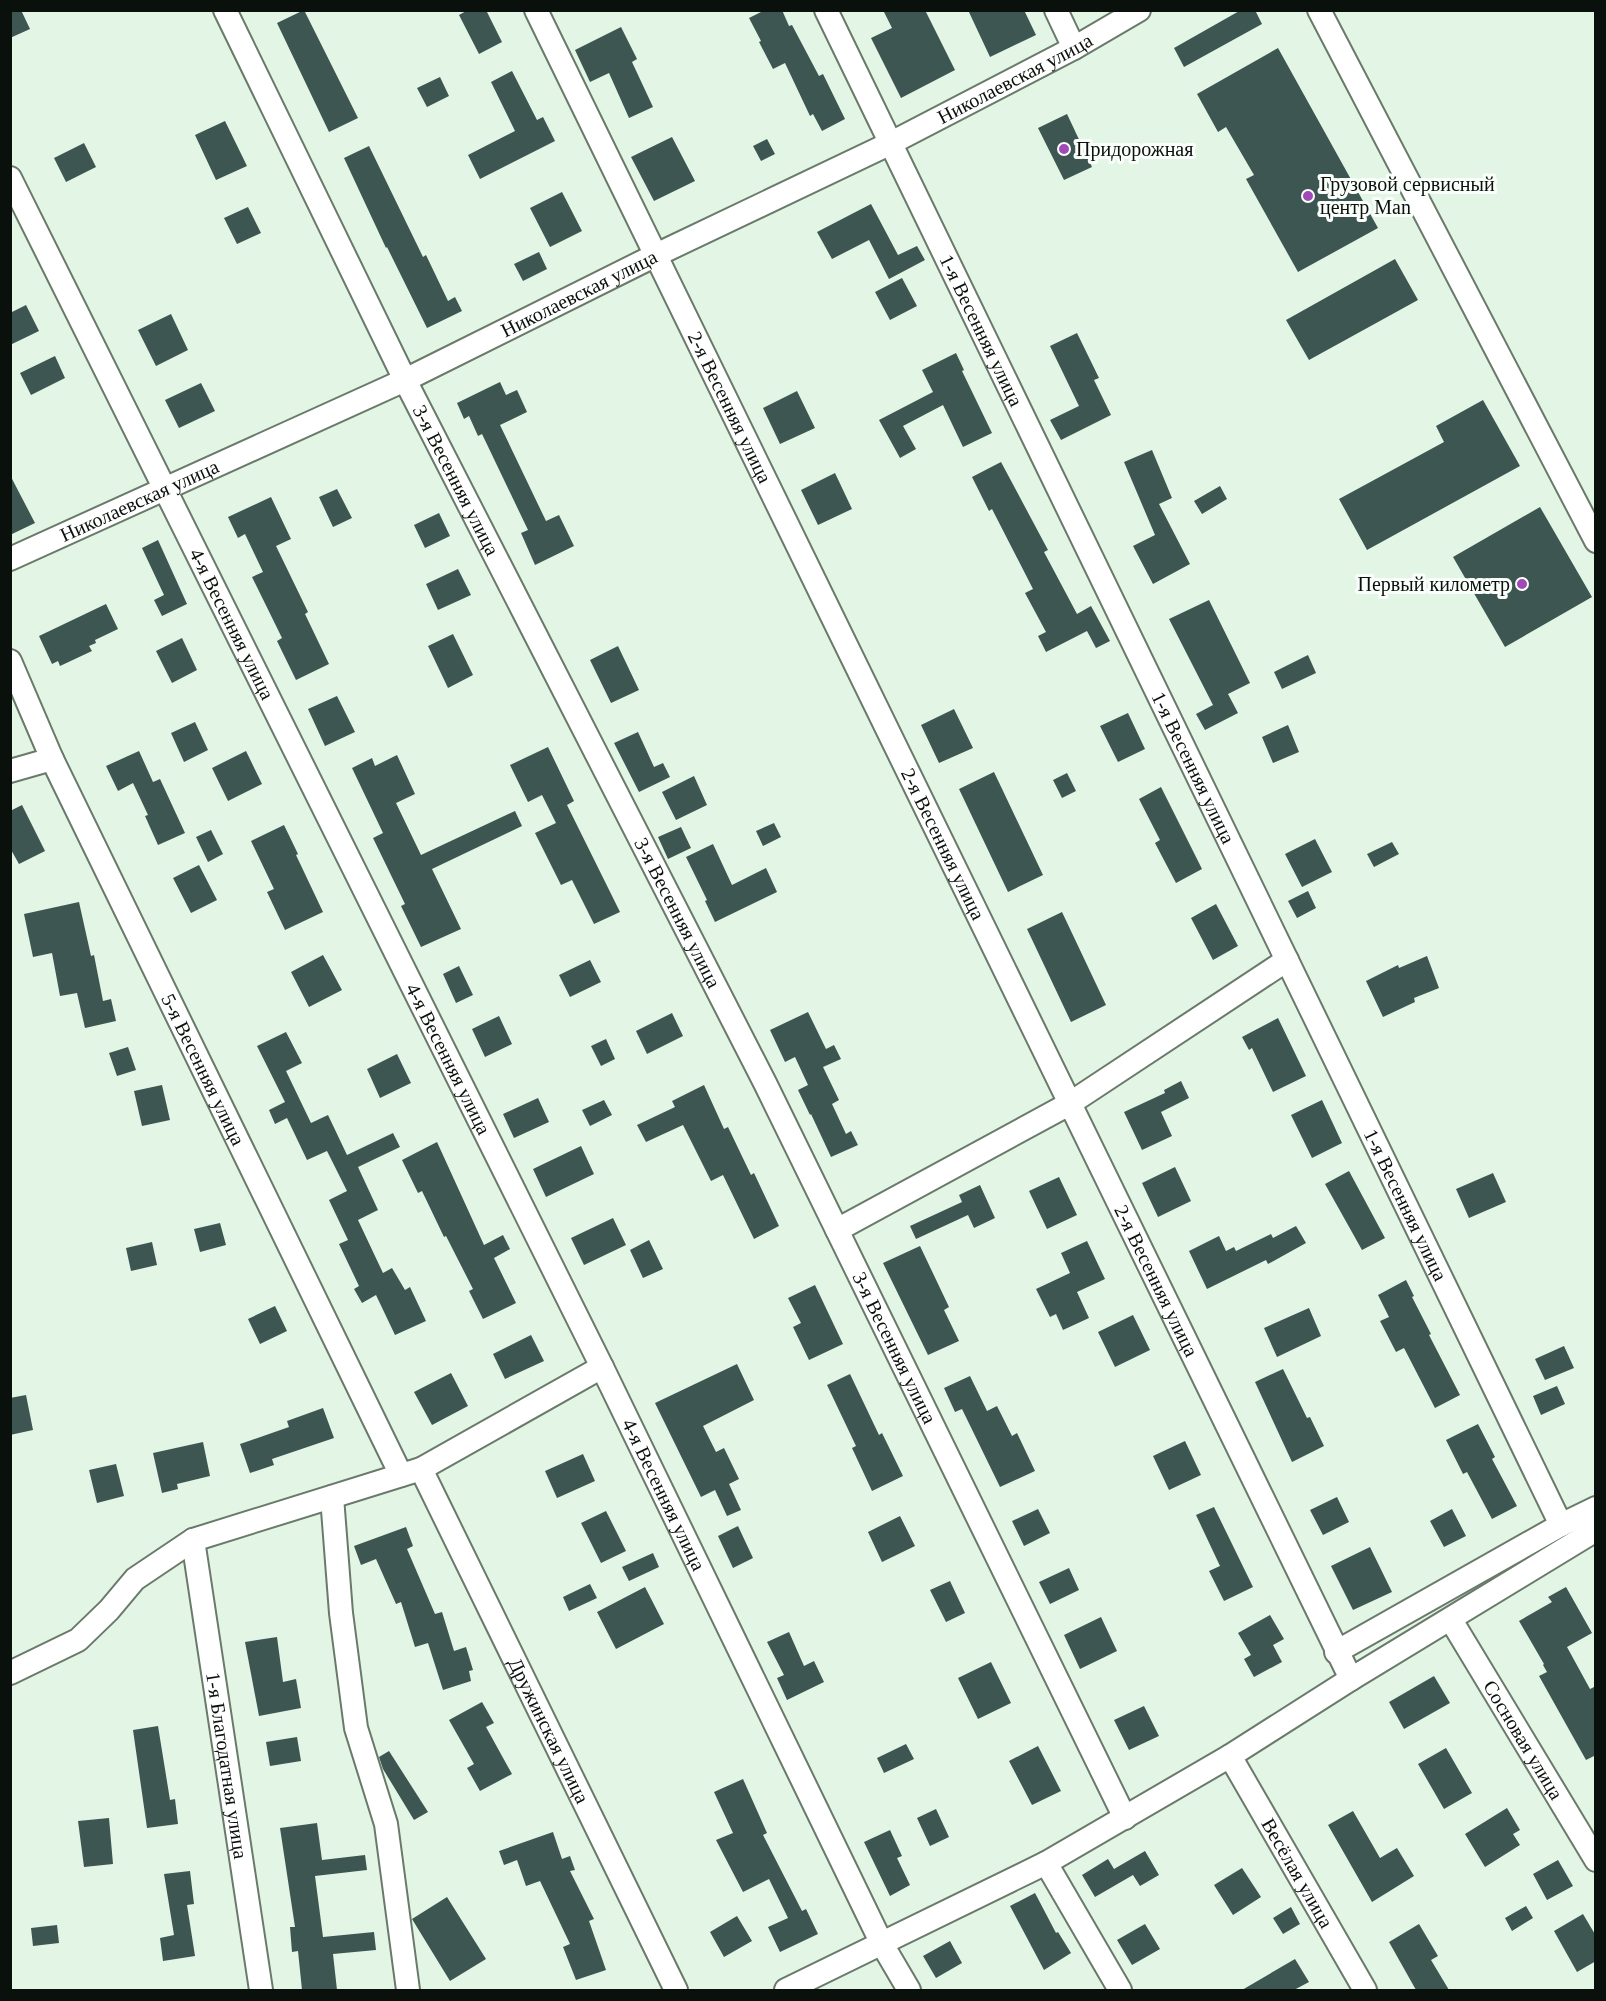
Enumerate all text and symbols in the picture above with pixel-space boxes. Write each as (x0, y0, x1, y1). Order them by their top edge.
street label: Николаевская улица (934, 29, 1096, 128)
place label: Придорожная (1076, 138, 1193, 161)
marker: Придорожная (1057, 142, 1071, 156)
place label: Грузовой сервисный центр Man (1320, 173, 1495, 219)
marker: Грузовой сервисный центр Man (1301, 189, 1315, 203)
street label: Николаевская улица (497, 245, 661, 341)
street label: 1-я Весенняя улица (935, 251, 1028, 410)
street label: 2-я Весенняя улица (684, 328, 776, 487)
street label: 3-я Весенняя улица (409, 401, 504, 559)
street label: Николаевская улица (57, 455, 222, 546)
street label: 4-я Весенняя улица (185, 545, 279, 703)
place label: Первый километр (1358, 573, 1510, 596)
marker: Первый километр (1515, 577, 1529, 591)
street label: 1-я Весенняя улица (1147, 688, 1240, 847)
street label: 2-я Весенняя улица (897, 765, 990, 923)
street label: 3-я Весенняя улица (630, 834, 725, 992)
street label: 4-я Весенняя улица (402, 980, 495, 1138)
street label: 5-я Весенняя улица (157, 990, 250, 1149)
street label: 1-я Весенняя улица (1360, 1125, 1452, 1284)
street label: 2-я Весенняя улица (1110, 1201, 1203, 1360)
street label: 3-я Весенняя улица (848, 1268, 941, 1427)
street label: 4-я Весенняя улица (618, 1415, 710, 1574)
street label: Дружинская улица (503, 1654, 594, 1807)
street label: 1-я Благодатная улица (202, 1671, 252, 1860)
street label: Сосновая улица (1479, 1676, 1568, 1803)
street label: Весёлая улица (1257, 1814, 1338, 1932)

